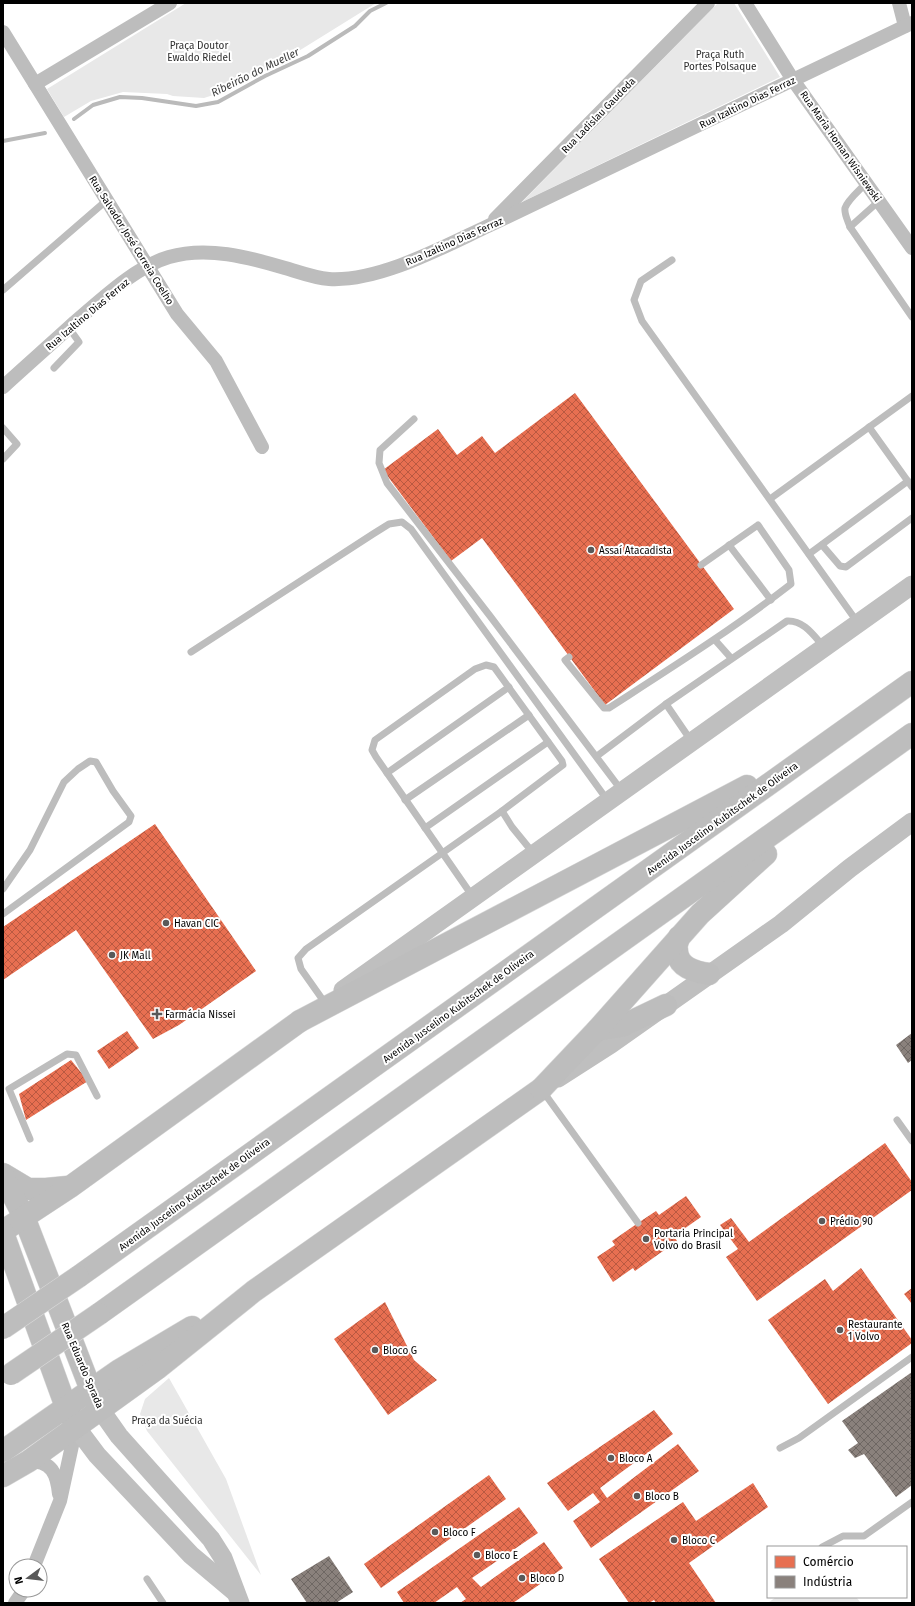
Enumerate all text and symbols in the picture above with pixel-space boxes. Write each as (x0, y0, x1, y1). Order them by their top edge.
park label: Praça Doutor Ewaldo Riedel (167, 40, 231, 64)
water label: Ribeirão do Mueller (209, 45, 302, 99)
park label: Praça Ruth Portes Polsaque (684, 49, 756, 73)
street label: Rua Izaltino Dias Ferraz (697, 74, 798, 131)
street label: Rua Ladislau Gaudeda (559, 75, 638, 156)
street label: Rua Maria Homan Wisniewski (797, 89, 883, 205)
street label: Rua Salvador José Correia Coelho (86, 174, 176, 307)
street label: Rua Izaltino Dias Ferraz (404, 215, 506, 269)
street label: Rua Izaltino Dias Ferraz (43, 276, 132, 353)
place label: Assaí Atacadista (599, 544, 672, 557)
marker: Assaí Atacadista (586, 545, 596, 555)
street label: Avenida Juscelino Kubitschek de Oliveira (645, 760, 800, 878)
marker: Havan CIC (161, 918, 171, 928)
place label: Havan CIC (174, 918, 219, 930)
street label: Avenida Juscelino Kubitschek de Oliveira (381, 948, 536, 1066)
marker: JK Mall (107, 950, 117, 960)
place label: JK Mall (120, 950, 151, 962)
marker: Farmácia Nissei (152, 1009, 162, 1019)
place label: Farmácia Nissei (165, 1009, 236, 1021)
street label: Avenida Juscelino Kubitschek de Oliveira (117, 1136, 272, 1254)
marker: Prédio 90 (817, 1216, 827, 1226)
place label: Prédio 90 (830, 1216, 873, 1228)
place label: Portaria Principal Volvo do Brasil (654, 1228, 733, 1252)
marker: Portaria Principal Volvo do Brasil (641, 1234, 651, 1244)
place label: Restaurante 1 Volvo (848, 1319, 903, 1343)
street label: Rua Eduardo Sprada (59, 1321, 106, 1410)
marker: Restaurante 1 Volvo (835, 1325, 845, 1335)
marker: Bloco G (370, 1345, 380, 1355)
place label: Bloco G (383, 1345, 417, 1357)
park label: Praça da Suécia (131, 1415, 203, 1427)
marker: Bloco A (606, 1453, 616, 1463)
place label: Bloco A (619, 1453, 653, 1465)
marker: Bloco B (632, 1491, 642, 1501)
place label: Bloco B (645, 1491, 679, 1503)
marker: Bloco F (430, 1527, 440, 1537)
place label: Bloco F (443, 1527, 476, 1539)
marker: Bloco C (669, 1535, 679, 1545)
place label: Bloco C (682, 1535, 716, 1547)
legend (767, 1546, 907, 1598)
marker: Bloco E (472, 1550, 482, 1560)
place label: Bloco E (485, 1550, 518, 1562)
text: Comércio (803, 1555, 854, 1569)
north arrow (8, 1558, 48, 1598)
marker: Bloco D (517, 1573, 527, 1583)
place label: Bloco D (530, 1573, 564, 1585)
text: N (12, 1575, 26, 1586)
text: Indústria (803, 1575, 852, 1589)

